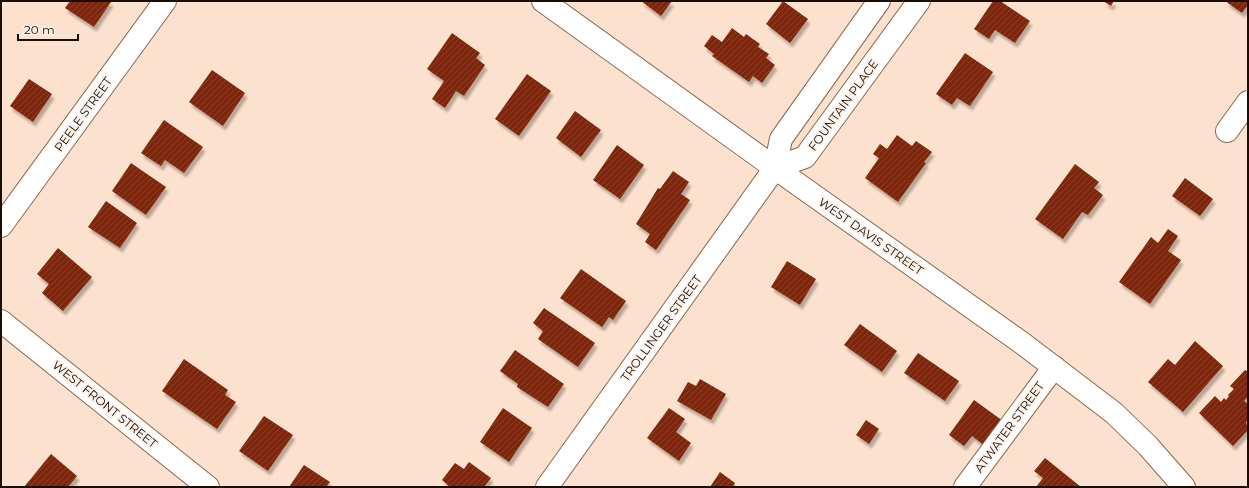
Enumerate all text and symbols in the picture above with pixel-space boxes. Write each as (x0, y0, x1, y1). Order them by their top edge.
scale bar (18, 16, 78, 42)
text: 20 m (24, 22, 55, 37)
street label: FOUNTAIN PLACE (805, 57, 881, 153)
street label: PEELE STREET (51, 74, 115, 154)
street label: WEST DAVIS STREET (816, 194, 926, 278)
street label: TROLLINGER STREET (617, 272, 705, 384)
street label: WEST FRONT STREET (50, 357, 160, 451)
street label: ATWATER STREET (971, 379, 1047, 475)

